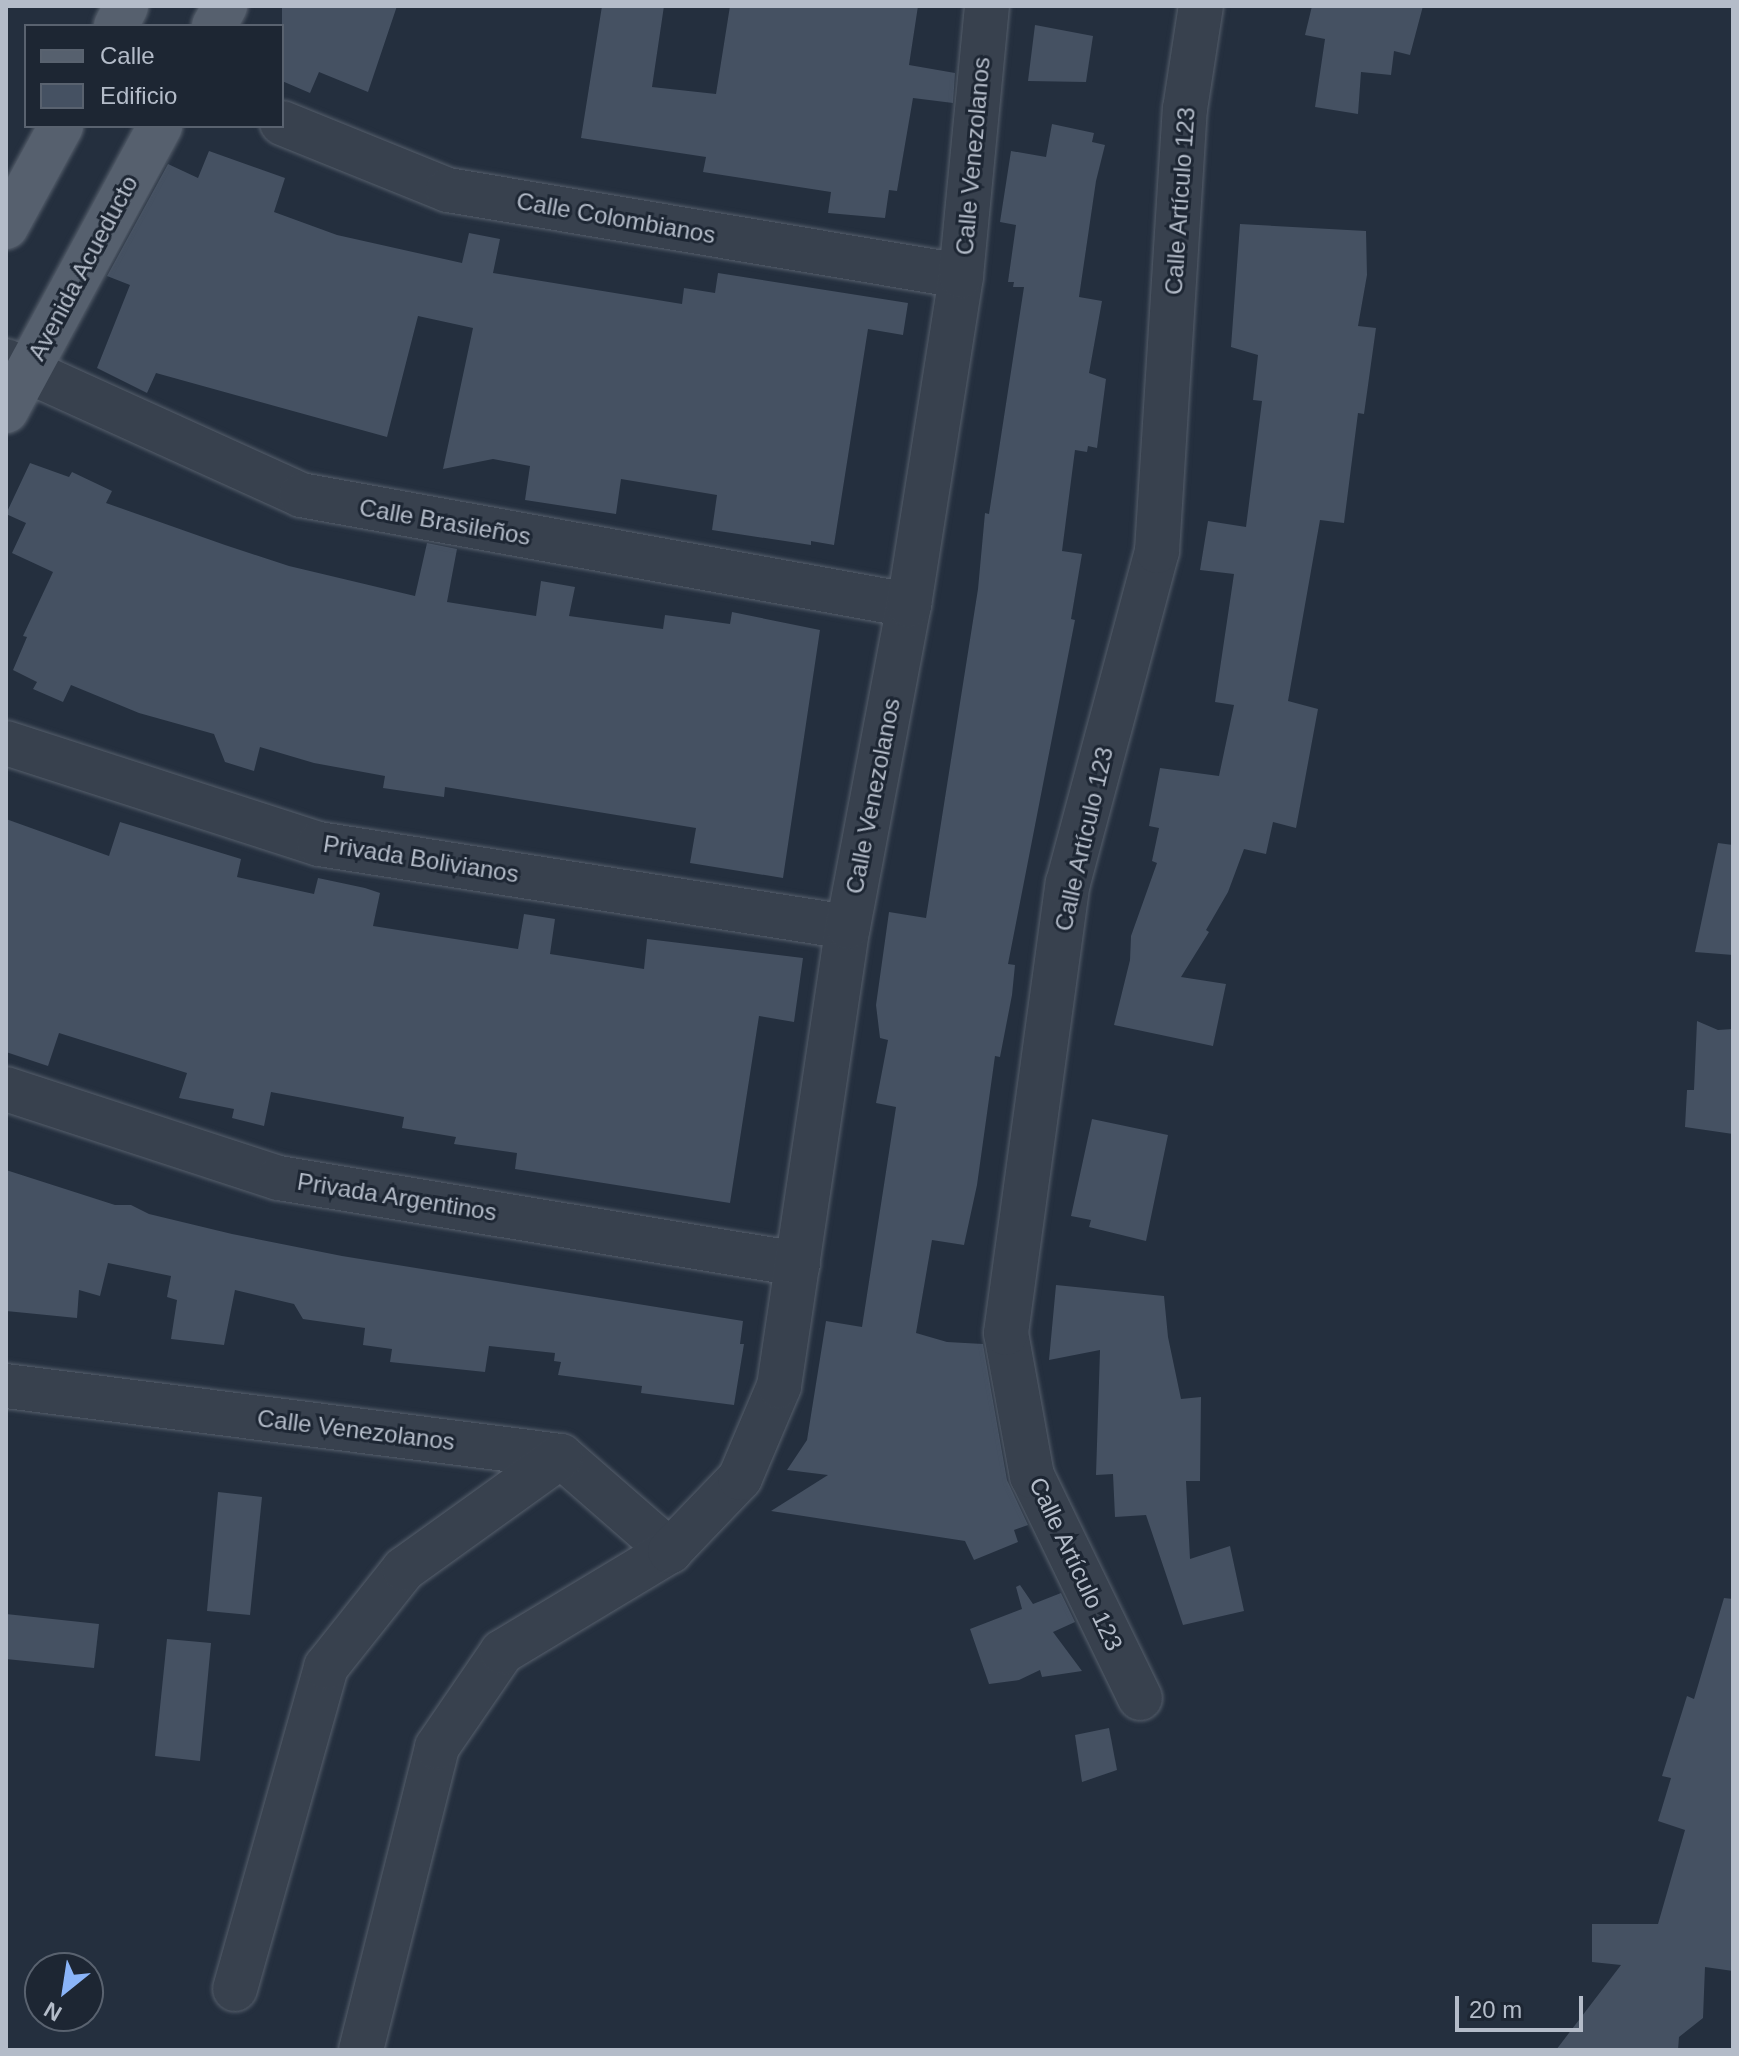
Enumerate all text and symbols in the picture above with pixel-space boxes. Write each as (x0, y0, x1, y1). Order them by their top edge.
legend (24, 24, 284, 128)
text: Calle (100, 42, 155, 69)
street label: Calle Venezolanos (950, 56, 996, 256)
text: Edificio (100, 82, 177, 109)
street label: Calle Artículo 123 (1159, 106, 1201, 296)
street label: Avenida Acueducto (22, 170, 144, 366)
street label: Calle Colombianos (514, 186, 718, 250)
street label: Calle Brasileños (357, 493, 533, 551)
street label: Calle Venezolanos (840, 696, 906, 896)
street label: Calle Artículo 123 (1049, 743, 1119, 935)
street label: Privada Bolivianos (321, 829, 521, 889)
street label: Privada Argentinos (295, 1167, 499, 1227)
street label: Calle Venezolanos (256, 1404, 456, 1456)
street label: Calle Artículo 123 (1023, 1472, 1129, 1656)
north arrow (24, 1952, 104, 2032)
scale bar (1459, 1980, 1587, 2030)
text: 20 m (1469, 1996, 1522, 2023)
text: N (40, 1997, 66, 2026)

